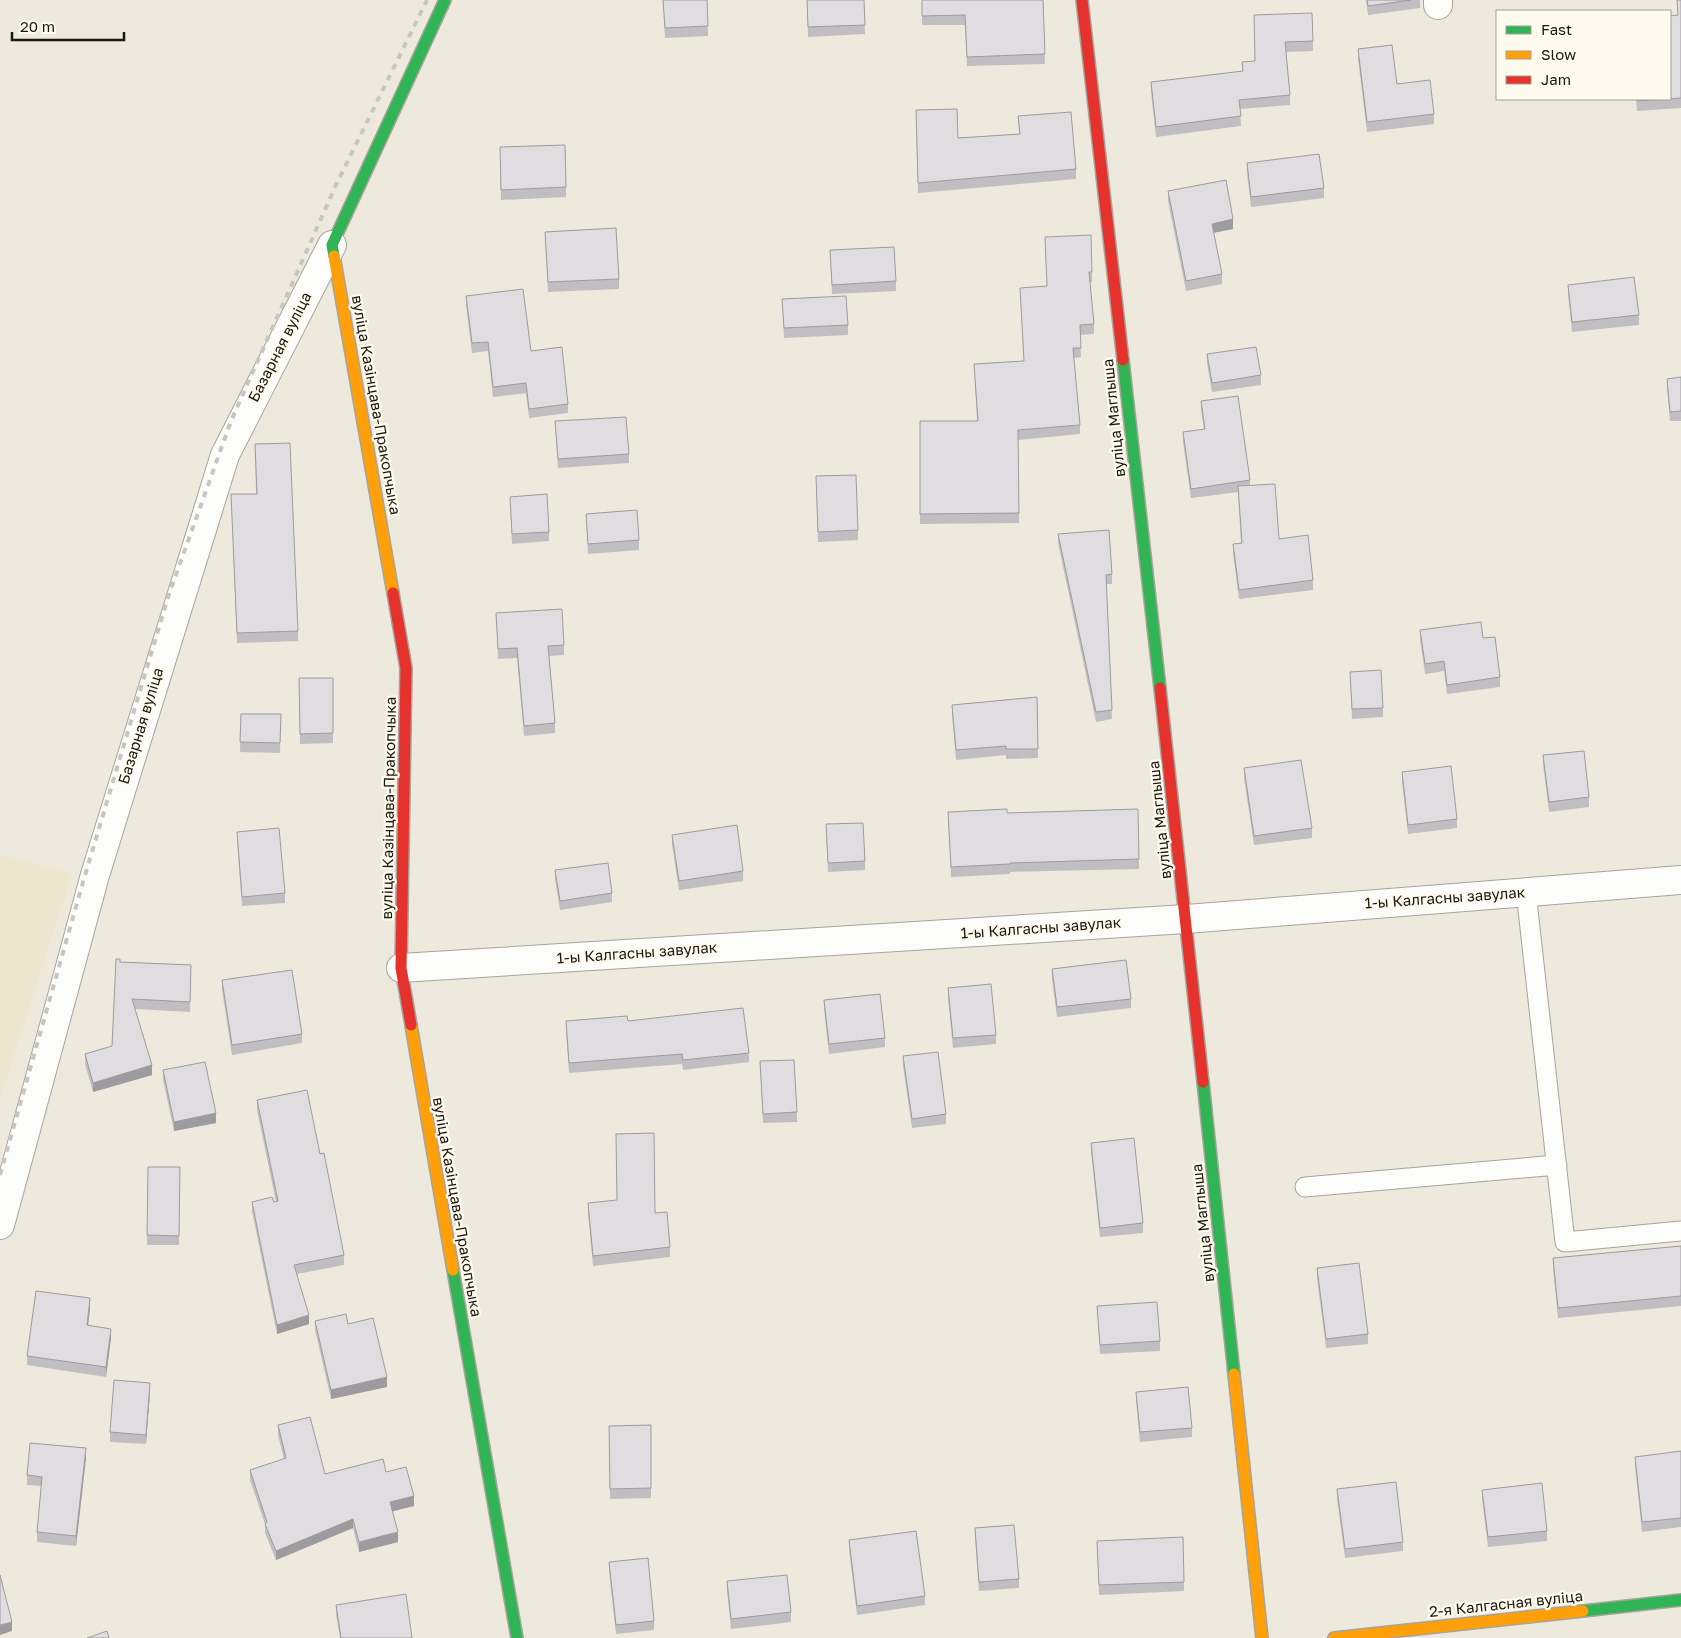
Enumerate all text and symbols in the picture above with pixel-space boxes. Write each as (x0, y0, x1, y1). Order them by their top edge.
scale bar (12, 10, 125, 42)
legend (1496, 10, 1671, 100)
text: 20 m (20, 17, 55, 35)
text: Fast (1541, 20, 1572, 38)
text: Slow (1541, 45, 1576, 63)
text: Jam (1541, 70, 1571, 88)
street label: Базарная вуліца (244, 289, 315, 405)
street label: вуліца Казінцава-Пракопчыка (349, 294, 405, 516)
street label: вуліца Маглыша (1098, 358, 1128, 478)
street label: Базарная вуліца (114, 665, 166, 786)
street label: вуліца Казінцава-Пракопчыка (377, 696, 399, 919)
street label: вуліца Маглыша (1144, 760, 1174, 880)
street label: 1-ы Калгасны завулак (1364, 882, 1526, 912)
street label: 1-ы Калгасны завулак (960, 912, 1122, 942)
street label: 1-ы Калгасны завулак (556, 937, 718, 967)
street label: вуліца Казінцава-Пракопчыка (430, 1096, 486, 1318)
street label: вуліца Маглыша (1187, 1163, 1217, 1283)
street label: 2-я Калгасная вуліца (1428, 1586, 1584, 1620)

